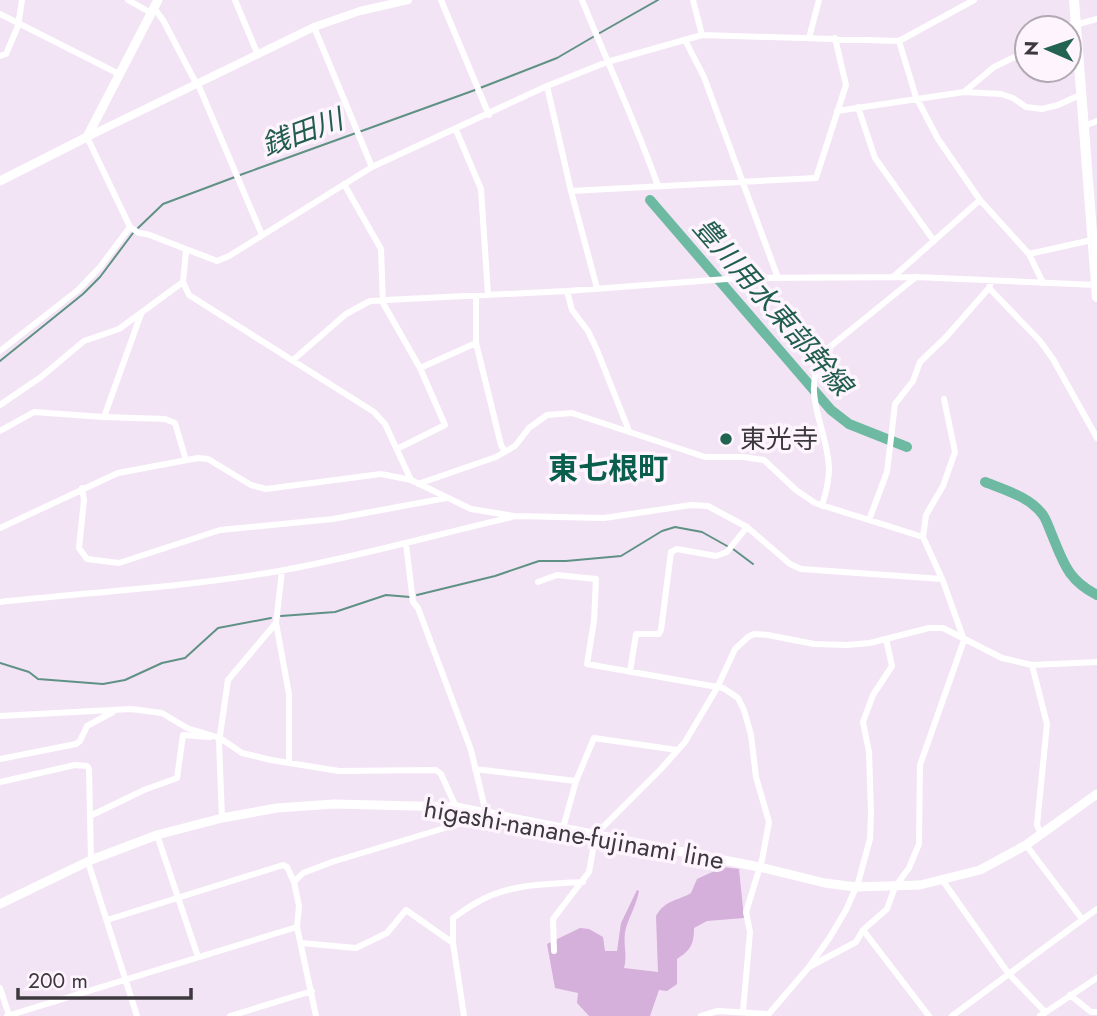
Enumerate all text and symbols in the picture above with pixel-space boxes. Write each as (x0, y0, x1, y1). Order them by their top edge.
north arrow (1013, 14, 1083, 84)
text: N (1018, 40, 1045, 56)
water label: 銭田川 (256, 98, 351, 166)
water label: 豊川用水東部幹線 (684, 208, 864, 407)
place label: 東光寺 (740, 420, 818, 458)
marker: 東光寺 (718, 431, 734, 447)
district label: 東七根町 (548, 447, 668, 490)
street label: higashi-nanane-fujinami line (421, 789, 727, 879)
scale bar (18, 956, 191, 1000)
text: 200 m (28, 966, 88, 996)

